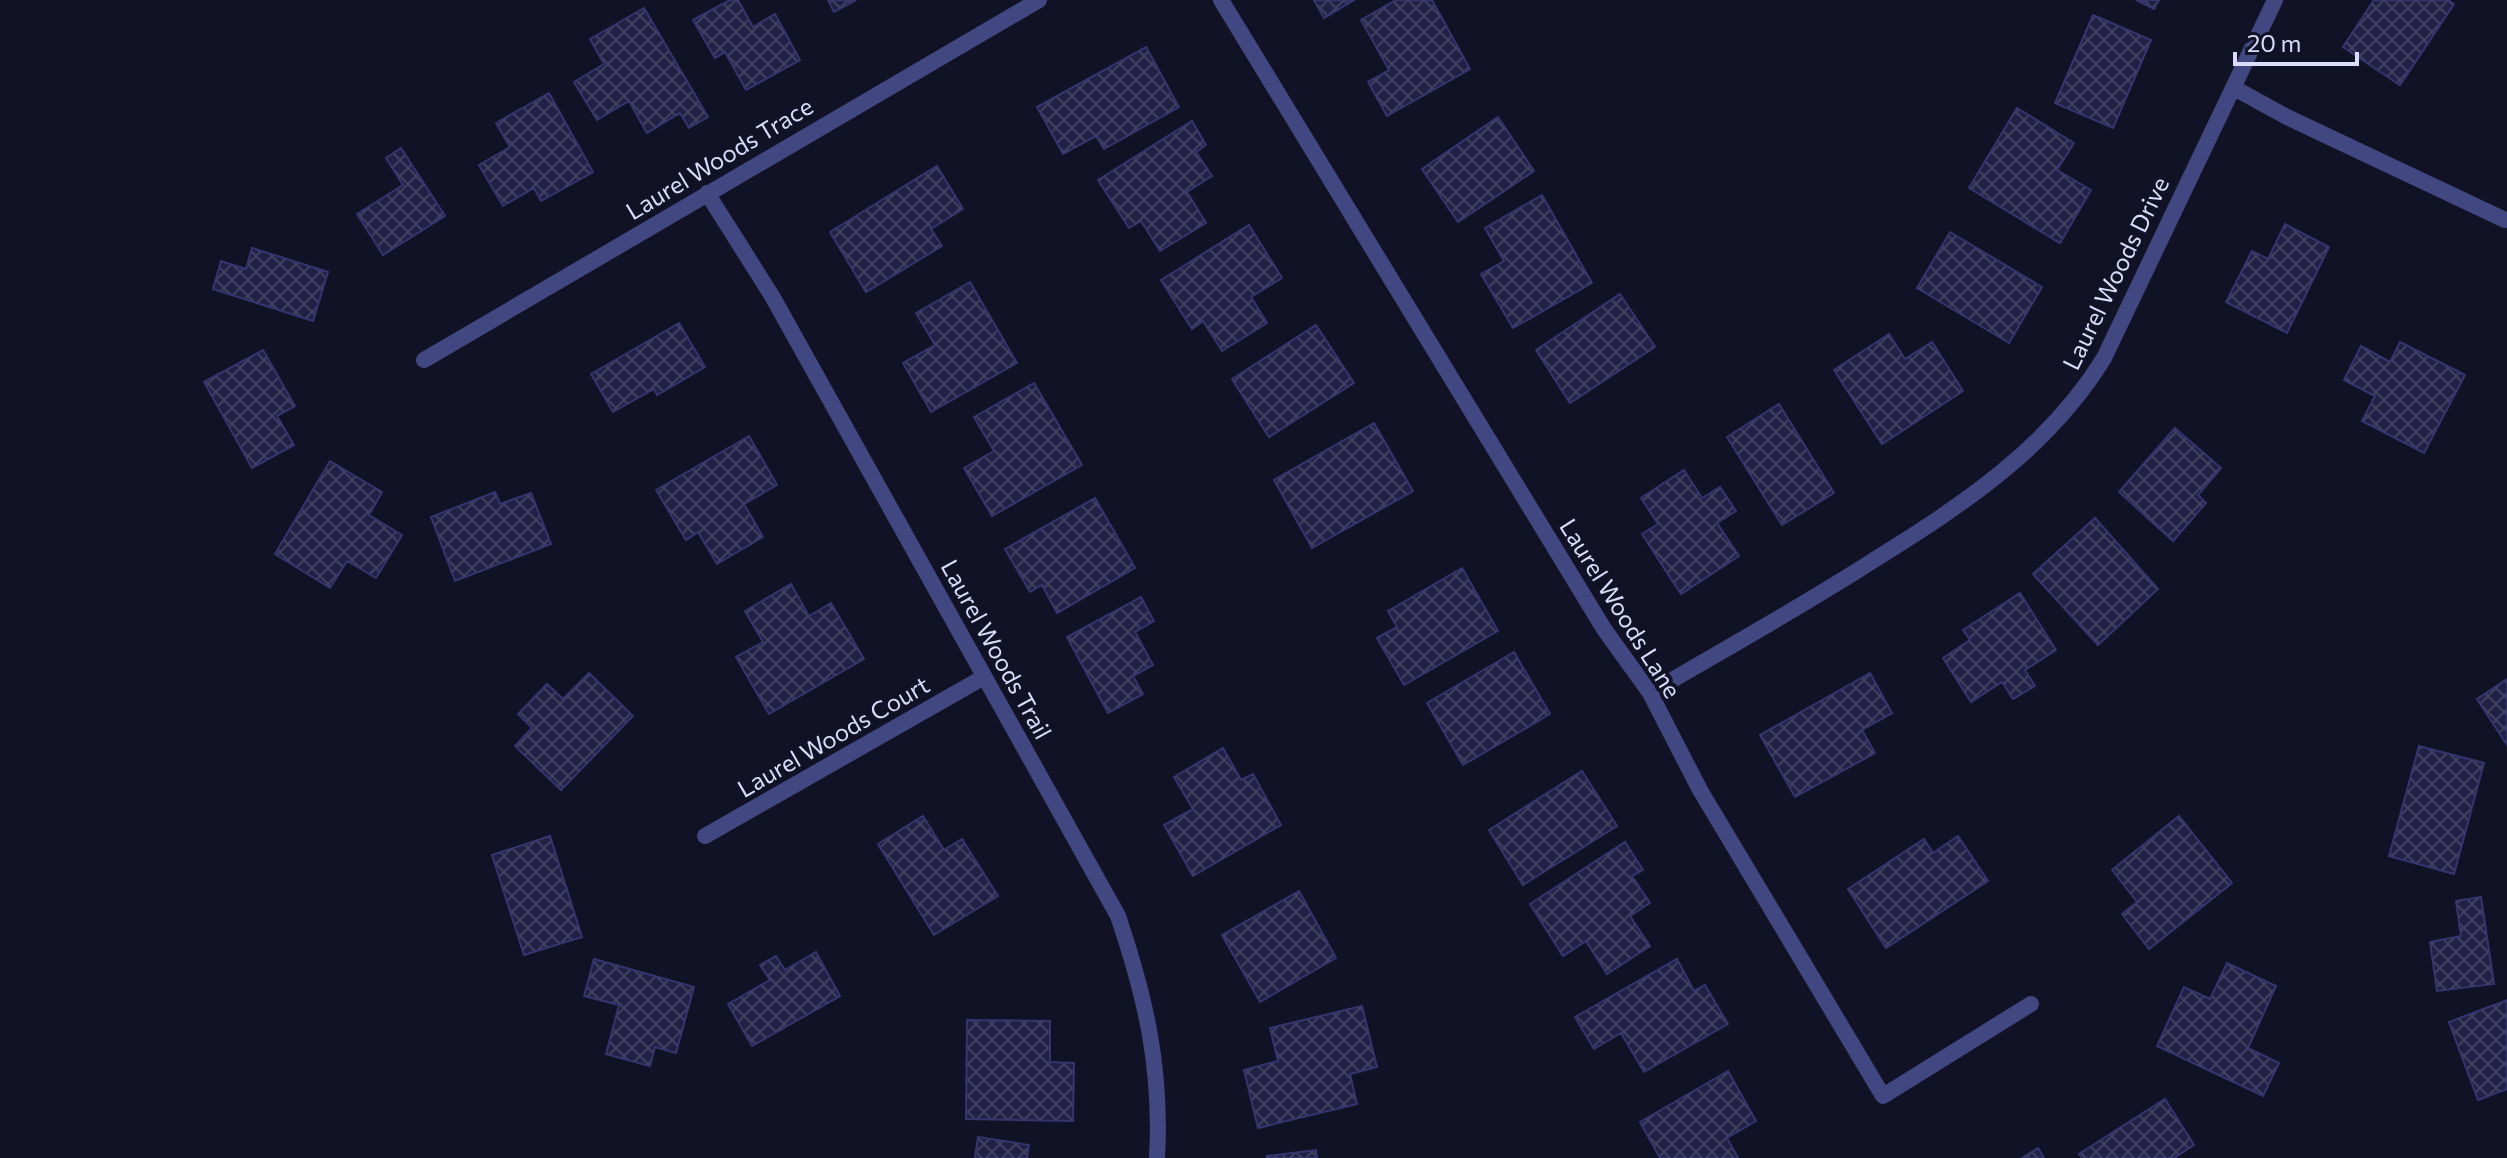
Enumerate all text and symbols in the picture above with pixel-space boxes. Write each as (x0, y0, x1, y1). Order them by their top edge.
scale bar (2235, 16, 2357, 66)
text: 20 m (2247, 28, 2301, 57)
street label: Laurel Woods Trace (620, 91, 818, 225)
street label: Laurel Woods Drive (2056, 172, 2174, 374)
street label: Laurel Woods Lane (1554, 513, 1688, 703)
street label: Laurel Woods Trail (936, 554, 1058, 744)
street label: Laurel Woods Court (732, 669, 934, 803)

